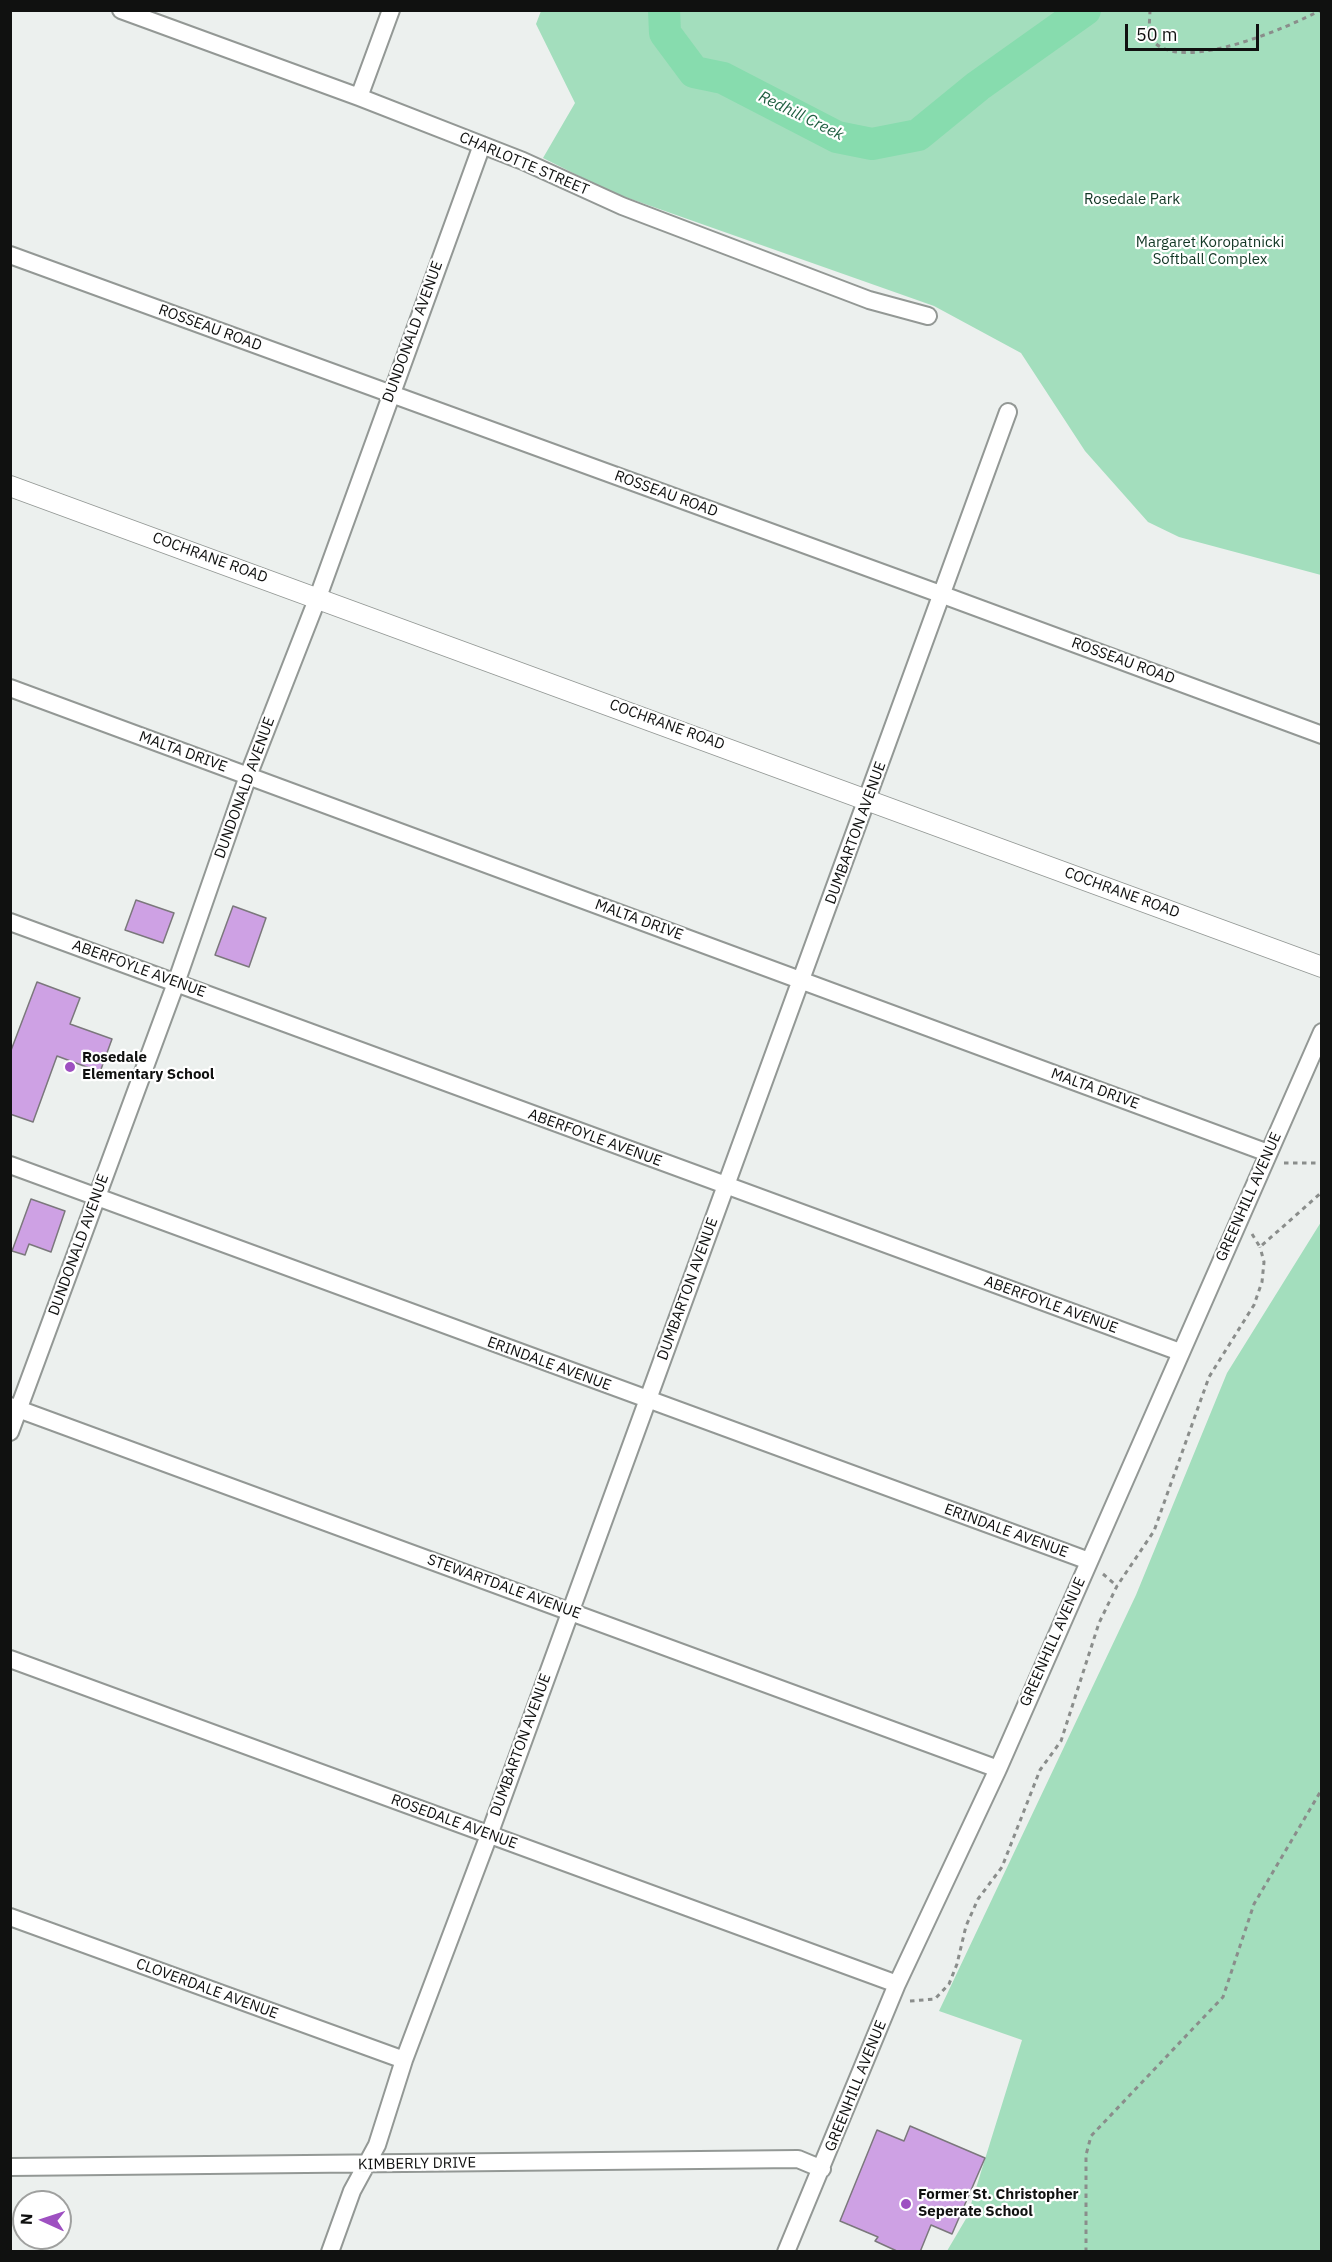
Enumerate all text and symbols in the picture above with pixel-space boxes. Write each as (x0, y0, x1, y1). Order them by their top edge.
scale bar (1128, 12, 1262, 50)
text: 50 m (1136, 23, 1178, 46)
water label: Redhill Creek (755, 87, 847, 145)
street label: CHARLOTTE STREET (456, 129, 592, 199)
park label: Rosedale Park (1084, 191, 1180, 209)
park label: Margaret Koropatnicki Softball Complex (1136, 234, 1284, 269)
street label: DUNDONALD AVENUE (379, 259, 447, 405)
street label: ROSSEAU ROAD (156, 301, 264, 355)
street label: ROSSEAU ROAD (612, 467, 720, 521)
street label: COCHRANE ROAD (150, 529, 270, 587)
street label: ROSSEAU ROAD (1069, 634, 1177, 688)
street label: COCHRANE ROAD (607, 696, 727, 754)
street label: DUNDONALD AVENUE (211, 715, 279, 861)
street label: MALTA DRIVE (136, 728, 230, 776)
street label: DUMBARTON AVENUE (822, 759, 890, 907)
street label: COCHRANE ROAD (1062, 864, 1182, 922)
street label: MALTA DRIVE (592, 896, 686, 944)
street label: ABERFOYLE AVENUE (70, 936, 208, 1002)
place label: Rosedale Elementary School (82, 1049, 214, 1084)
marker: Rosedale Elementary School (63, 1060, 77, 1074)
street label: MALTA DRIVE (1048, 1065, 1142, 1113)
street label: ABERFOYLE AVENUE (526, 1105, 664, 1171)
street label: GREENHILL AVENUE (1212, 1130, 1286, 1264)
street label: DUNDONALD AVENUE (45, 1172, 113, 1318)
street label: DUMBARTON AVENUE (654, 1215, 722, 1363)
street label: ABERFOYLE AVENUE (982, 1272, 1120, 1338)
street label: ERINDALE AVENUE (485, 1333, 613, 1395)
street label: ERINDALE AVENUE (942, 1500, 1070, 1562)
street label: STEWARTDALE AVENUE (425, 1551, 583, 1623)
street label: GREENHILL AVENUE (1016, 1575, 1090, 1709)
street label: DUMBARTON AVENUE (487, 1671, 555, 1819)
street label: ROSEDALE AVENUE (388, 1791, 520, 1853)
street label: CLOVERDALE AVENUE (133, 1955, 281, 2023)
street label: GREENHILL AVENUE (821, 2018, 891, 2154)
street label: KIMBERLY DRIVE (358, 2154, 476, 2174)
place label: Former St. Christopher Seperate School (918, 2186, 1079, 2221)
north arrow (12, 2190, 72, 2250)
marker: Former St. Christopher Seperate School (899, 2197, 913, 2211)
text: N (16, 2213, 36, 2225)

